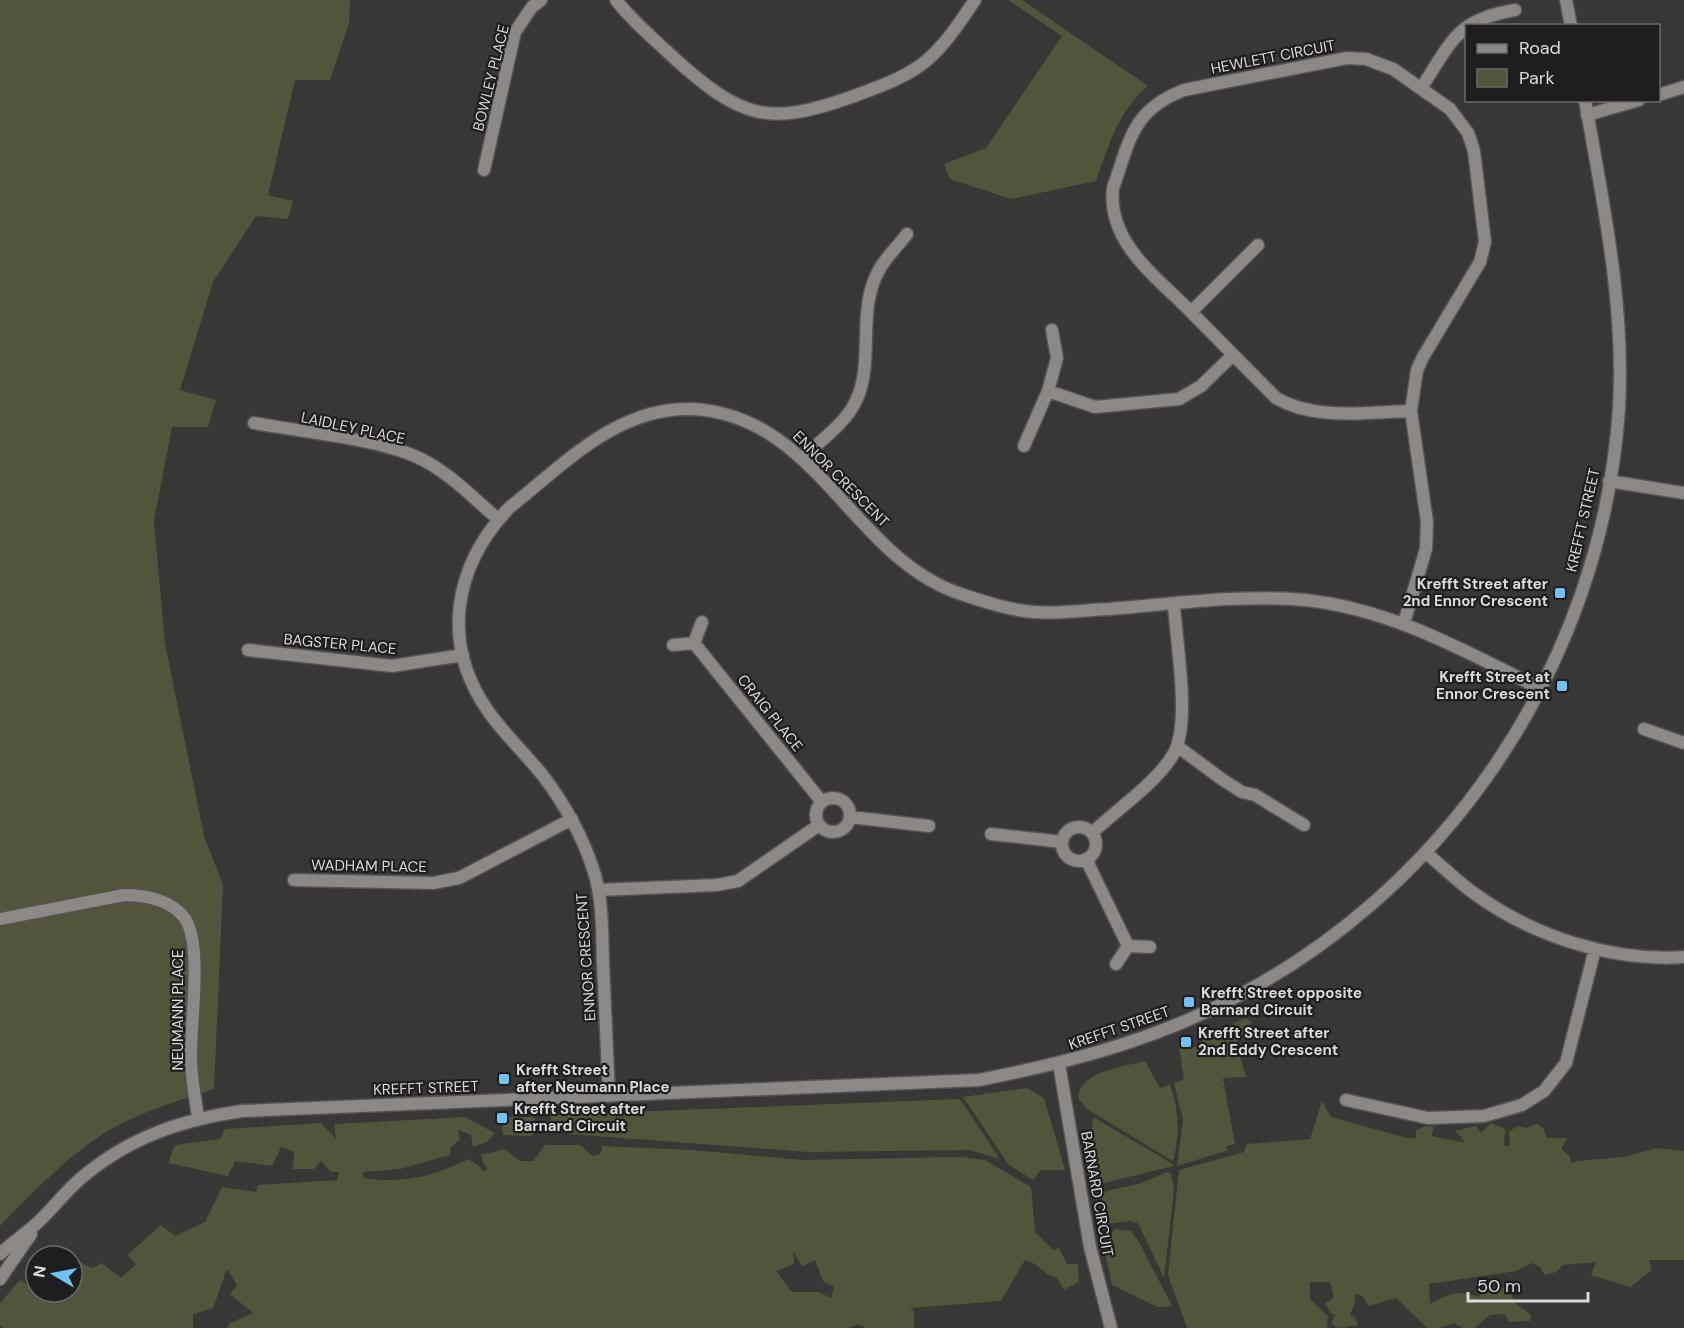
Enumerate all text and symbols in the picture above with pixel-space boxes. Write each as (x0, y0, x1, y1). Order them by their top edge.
street label: BOWLEY PLACE (468, 23, 514, 133)
legend (1465, 24, 1660, 102)
street label: HEWLETT CIRCUIT (1209, 35, 1337, 79)
text: Road (1519, 36, 1561, 60)
text: Park (1519, 66, 1555, 90)
street label: LAIDLEY PLACE (299, 407, 407, 449)
street label: ENNOR CRESCENT (788, 426, 894, 532)
street label: KREFFT STREET (1561, 466, 1605, 574)
place label: Krefft Street after 2nd Ennor Crescent (1403, 574, 1548, 611)
marker: Krefft Street after 2nd Ennor Crescent (1553, 586, 1567, 600)
street label: BAGSTER PLACE (283, 629, 397, 659)
place label: Krefft Street at Ennor Crescent (1436, 667, 1550, 704)
street label: CRAIG PLACE (733, 670, 807, 756)
marker: Krefft Street at Ennor Crescent (1555, 679, 1569, 693)
street label: WADHAM PLACE (311, 855, 427, 877)
street label: ENNOR CRESCENT (572, 892, 600, 1022)
street label: NEUMANN PLACE (168, 949, 188, 1071)
place label: Krefft Street opposite Barnard Circuit (1201, 983, 1362, 1020)
marker: Krefft Street opposite Barnard Circuit (1182, 995, 1196, 1009)
street label: KREFFT STREET (1066, 1001, 1172, 1055)
place label: Krefft Street after 2nd Eddy Crescent (1198, 1023, 1338, 1060)
marker: Krefft Street after 2nd Eddy Crescent (1179, 1035, 1193, 1049)
place label: Krefft Street after Neumann Place (516, 1060, 670, 1097)
marker: Krefft Street after Neumann Place (497, 1072, 511, 1086)
street label: KREFFT STREET (373, 1076, 479, 1100)
place label: Krefft Street after Barnard Circuit (514, 1099, 645, 1136)
marker: Krefft Street after Barnard Circuit (495, 1111, 509, 1125)
street label: BARNARD CIRCUIT (1076, 1130, 1118, 1258)
north arrow (24, 1244, 84, 1304)
text: N (28, 1264, 51, 1279)
scale bar (1468, 1265, 1588, 1303)
text: 50 m (1477, 1274, 1521, 1298)

